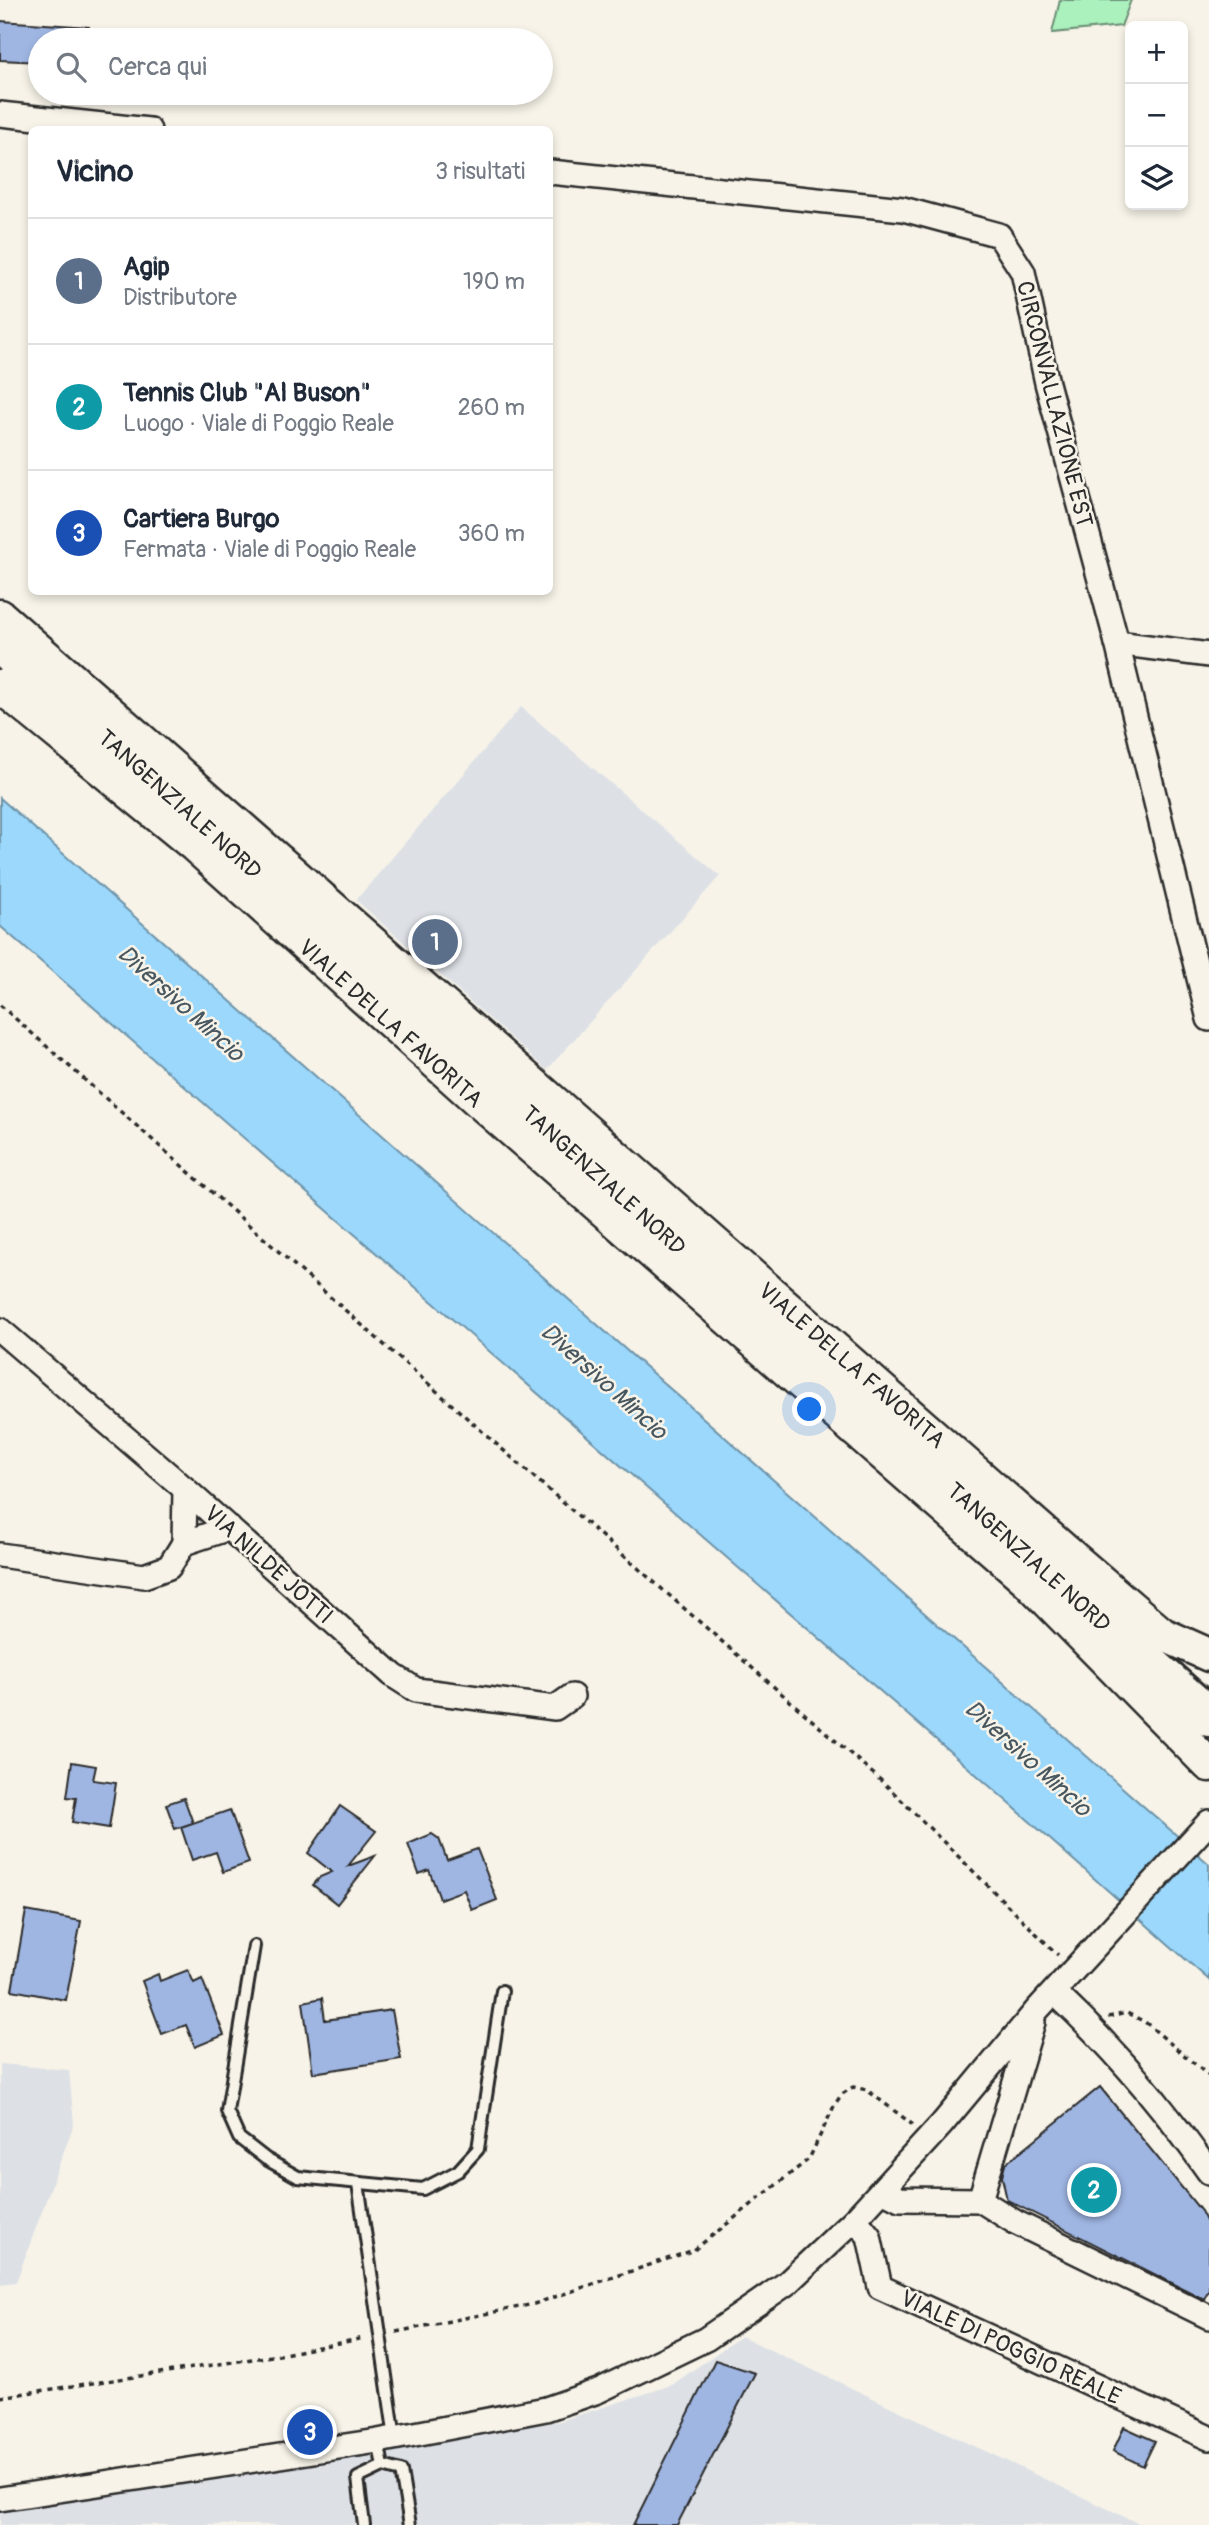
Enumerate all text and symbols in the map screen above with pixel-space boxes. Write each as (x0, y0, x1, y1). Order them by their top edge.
map controls (1125, 21, 1188, 210)
button: + (1125, 21, 1188, 84)
search box (28, 28, 553, 105)
icon: search (52, 48, 90, 86)
text: Cerca qui (108, 51, 207, 83)
button: − (1125, 84, 1188, 147)
button: layers (1125, 147, 1188, 210)
text: Vicino (56, 153, 133, 190)
text: 3 risultati (435, 157, 525, 186)
text: Agip (123, 251, 170, 283)
text: 1 (75, 267, 84, 296)
text: 190 m (463, 267, 525, 296)
street label: CIRCONVALLAZIONE EST (1010, 278, 1099, 530)
text: Distributore (123, 283, 237, 312)
text: Tennis Club "Al Buson" (123, 377, 371, 409)
text: 2 (73, 393, 85, 422)
text: 260 m (458, 393, 525, 422)
text: Luogo · Viale di Poggio Reale (123, 409, 394, 438)
text: Cartiera Burgo (123, 503, 279, 535)
text: 3 (73, 519, 85, 548)
text: 360 m (458, 519, 525, 548)
text: Fermata · Viale di Poggio Reale (123, 535, 416, 564)
street label: TANGENZIALE NORD (92, 723, 268, 886)
pin: 1 (412, 916, 458, 968)
street label: VIALE DELLA FAVORITA (292, 933, 489, 1114)
water label: Diversivo Mincio (111, 939, 251, 1069)
street label: TANGENZIALE NORD (516, 1099, 692, 1262)
street label: VIALE DELLA FAVORITA (752, 1276, 951, 1455)
water label: Diversivo Mincio (534, 1317, 674, 1447)
your location (792, 1392, 826, 1426)
street label: TANGENZIALE NORD (941, 1476, 1117, 1639)
street label: VIA NILDE JOTTI (198, 1499, 339, 1630)
water label: Diversivo Mincio (958, 1694, 1098, 1824)
pin: 2 (1071, 2164, 1117, 2216)
street label: VIALE DI POGGIO REALE (896, 2284, 1126, 2411)
pin: 3 (287, 2406, 333, 2458)

